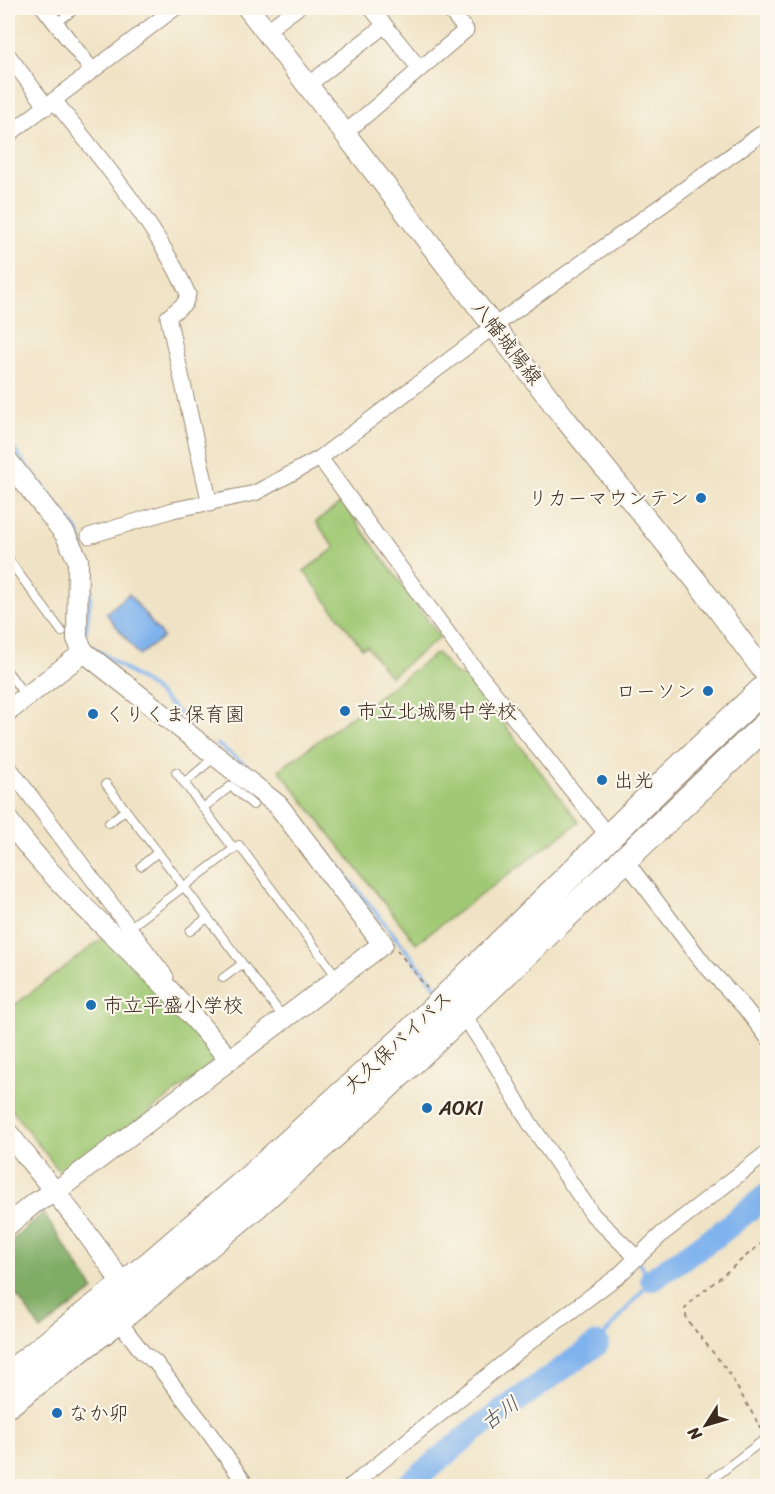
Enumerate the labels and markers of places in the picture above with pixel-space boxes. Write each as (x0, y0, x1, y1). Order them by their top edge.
place label: リカーマウンテン (527, 481, 689, 516)
marker: リカーマウンテン (694, 491, 708, 505)
place label: ローソン (616, 674, 696, 709)
marker: ローソン (701, 684, 715, 698)
place label: 市立北城陽中学校 (357, 694, 517, 729)
place label: くりくま保育園 (105, 697, 245, 732)
marker: 市立北城陽中学校 (338, 704, 352, 718)
marker: くりくま保育園 (86, 707, 100, 721)
place label: 出光 (614, 763, 654, 798)
marker: 出光 (595, 773, 609, 787)
place label: 市立平盛小学校 (103, 988, 243, 1023)
marker: 市立平盛小学校 (84, 998, 98, 1012)
place label: AOKI (438, 1091, 483, 1126)
marker: AOKI (420, 1101, 434, 1115)
place label: なか卯 (69, 1396, 129, 1431)
marker: なか卯 (50, 1406, 64, 1420)

